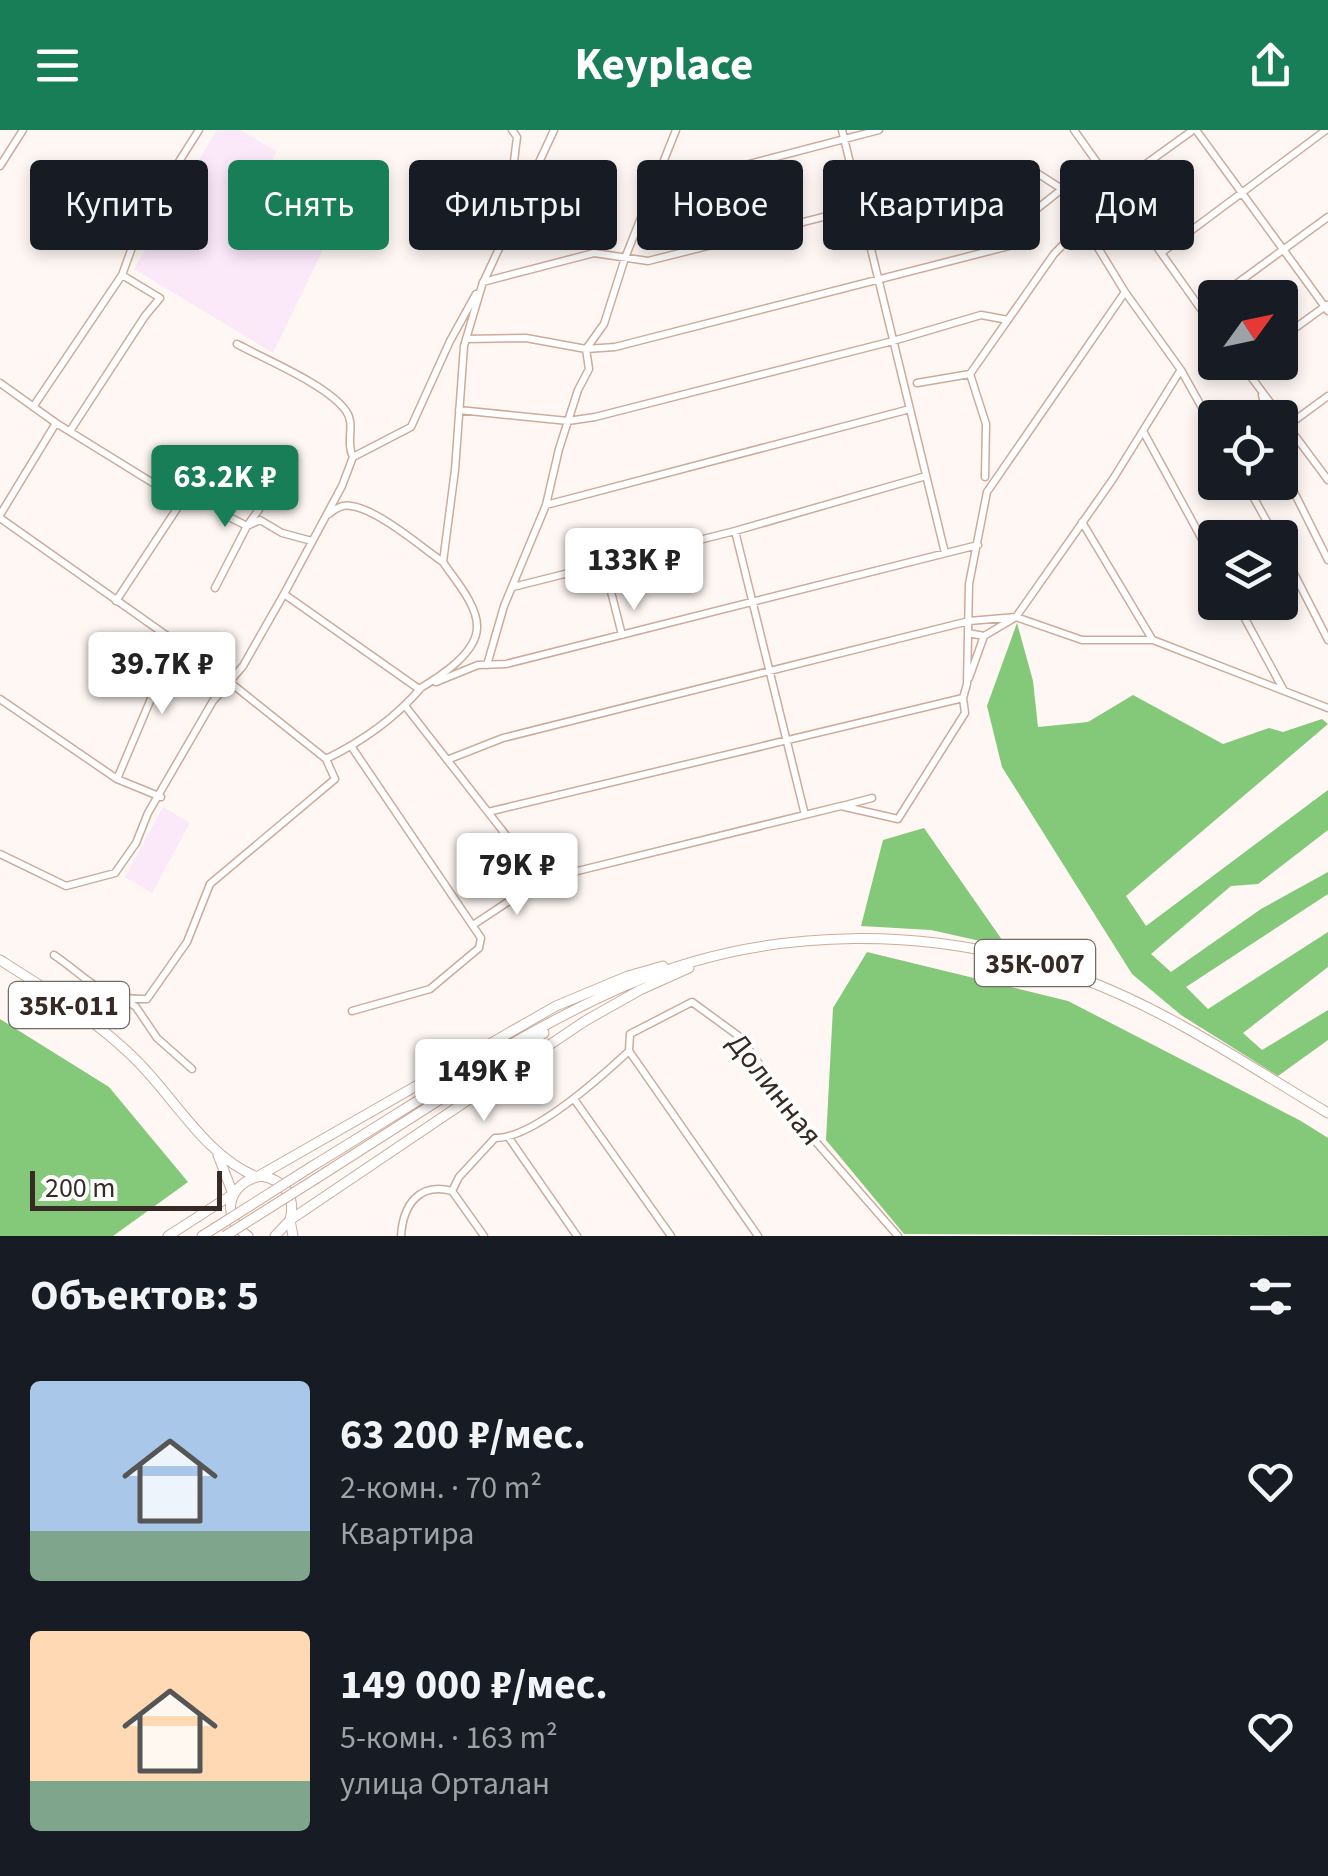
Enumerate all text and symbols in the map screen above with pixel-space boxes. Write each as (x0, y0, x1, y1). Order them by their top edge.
text: Keyplace (575, 33, 753, 97)
icon: menu (30, 38, 85, 93)
icon: share (1243, 38, 1298, 93)
chip: Купить (30, 160, 208, 250)
chip: Снять (228, 160, 389, 250)
chip: Фильтры (409, 160, 617, 250)
chip: Новое (637, 160, 803, 250)
chip: Квартира (823, 160, 1040, 250)
chip: Дом (1060, 160, 1194, 250)
north arrow (1198, 280, 1298, 380)
map controls (1198, 280, 1298, 620)
button: locate (1198, 400, 1298, 500)
pin: 63.2K ₽ (133, 445, 317, 530)
text: 63.2K ₽ (173, 454, 277, 500)
button: layers (1198, 520, 1298, 620)
pin: 133K ₽ (553, 528, 715, 613)
text: 133K ₽ (587, 537, 681, 583)
pin: 39.7K ₽ (70, 632, 254, 717)
text: 39.7K ₽ (110, 641, 214, 687)
pin: 79K ₽ (447, 833, 587, 918)
text: 79K ₽ (479, 842, 555, 888)
road number: 35К-007 (975, 940, 1095, 986)
road number: 35К-011 (9, 982, 129, 1028)
street label: Долинная (717, 1024, 832, 1155)
pin: 149K ₽ (403, 1039, 565, 1124)
text: 149K ₽ (437, 1048, 531, 1094)
scale bar (30, 1166, 222, 1210)
text: 200 m (45, 1168, 116, 1208)
text: Объектов: 5 (30, 1266, 259, 1326)
icon: filters (1243, 1269, 1298, 1324)
text: 63 200 ₽/мес. (340, 1405, 586, 1465)
icon: home (110, 1421, 230, 1541)
icon: heart (1243, 1454, 1298, 1509)
text: 2-комн. · 70 m² (340, 1465, 542, 1511)
text: Квартира (340, 1511, 474, 1557)
text: 149 000 ₽/мес. (340, 1655, 608, 1715)
icon: home (110, 1671, 230, 1791)
icon: heart (1243, 1704, 1298, 1759)
text: 5-комн. · 163 m² (340, 1715, 558, 1761)
text: улица Орталан (340, 1761, 550, 1807)

